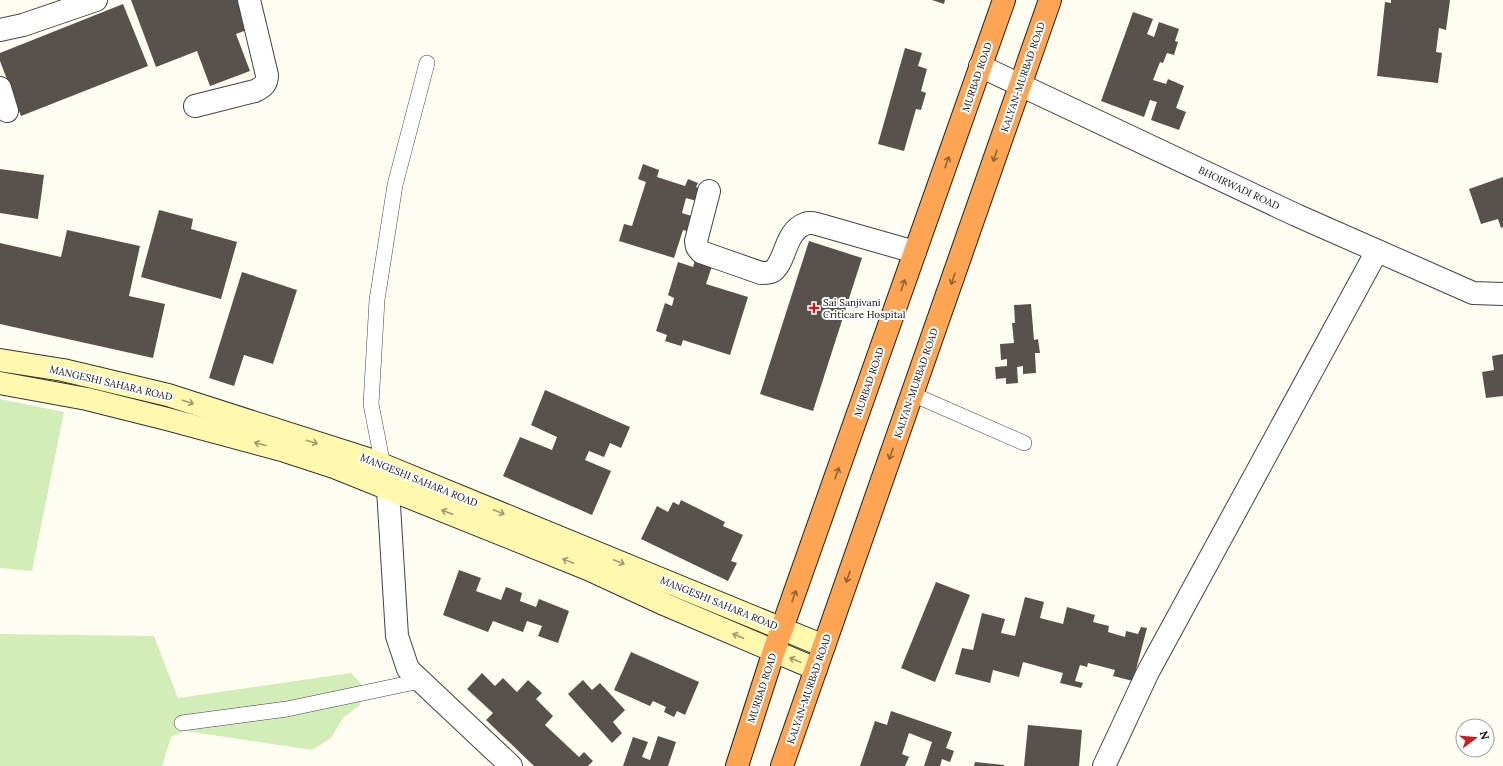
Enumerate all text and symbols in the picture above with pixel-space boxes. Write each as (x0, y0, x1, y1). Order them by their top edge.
street label: KALYAN-MURBAD ROAD (998, 20, 1048, 134)
street label: MURBAD ROAD (959, 40, 995, 114)
one-way arrow (991, 149, 999, 161)
one-way arrow (943, 157, 951, 169)
street label: BHOIRWADI ROAD (1196, 163, 1282, 213)
one-way arrow (948, 272, 956, 284)
one-way arrow (900, 279, 908, 291)
place label: Sai Sanjivani Criticare Hospital (823, 296, 906, 321)
marker: Sai Sanjivani Criticare Hospital (808, 302, 820, 314)
street label: KALYAN-MURBAD ROAD (891, 326, 941, 440)
street label: MURBAD ROAD (851, 345, 887, 419)
street label: MANGESHI SAHARA ROAD (48, 363, 174, 403)
one-way arrow (182, 398, 194, 406)
one-way arrow (305, 439, 318, 446)
one-way arrow (253, 440, 266, 447)
one-way arrow (887, 448, 894, 461)
street label: MANGESHI SAHARA ROAD (358, 450, 480, 510)
one-way arrow (833, 468, 841, 480)
one-way arrow (442, 508, 454, 516)
one-way arrow (492, 509, 504, 517)
one-way arrow (563, 556, 575, 564)
one-way arrow (613, 558, 625, 566)
one-way arrow (844, 570, 851, 583)
street label: MANGESHI SAHARA ROAD (658, 573, 780, 633)
one-way arrow (790, 590, 798, 602)
one-way arrow (733, 632, 745, 639)
street label: KALYAN-MURBAD ROAD (784, 632, 834, 746)
street label: MURBAD ROAD (745, 651, 779, 725)
one-way arrow (790, 656, 802, 663)
north arrow (1455, 718, 1495, 758)
text: N (1477, 729, 1493, 742)

